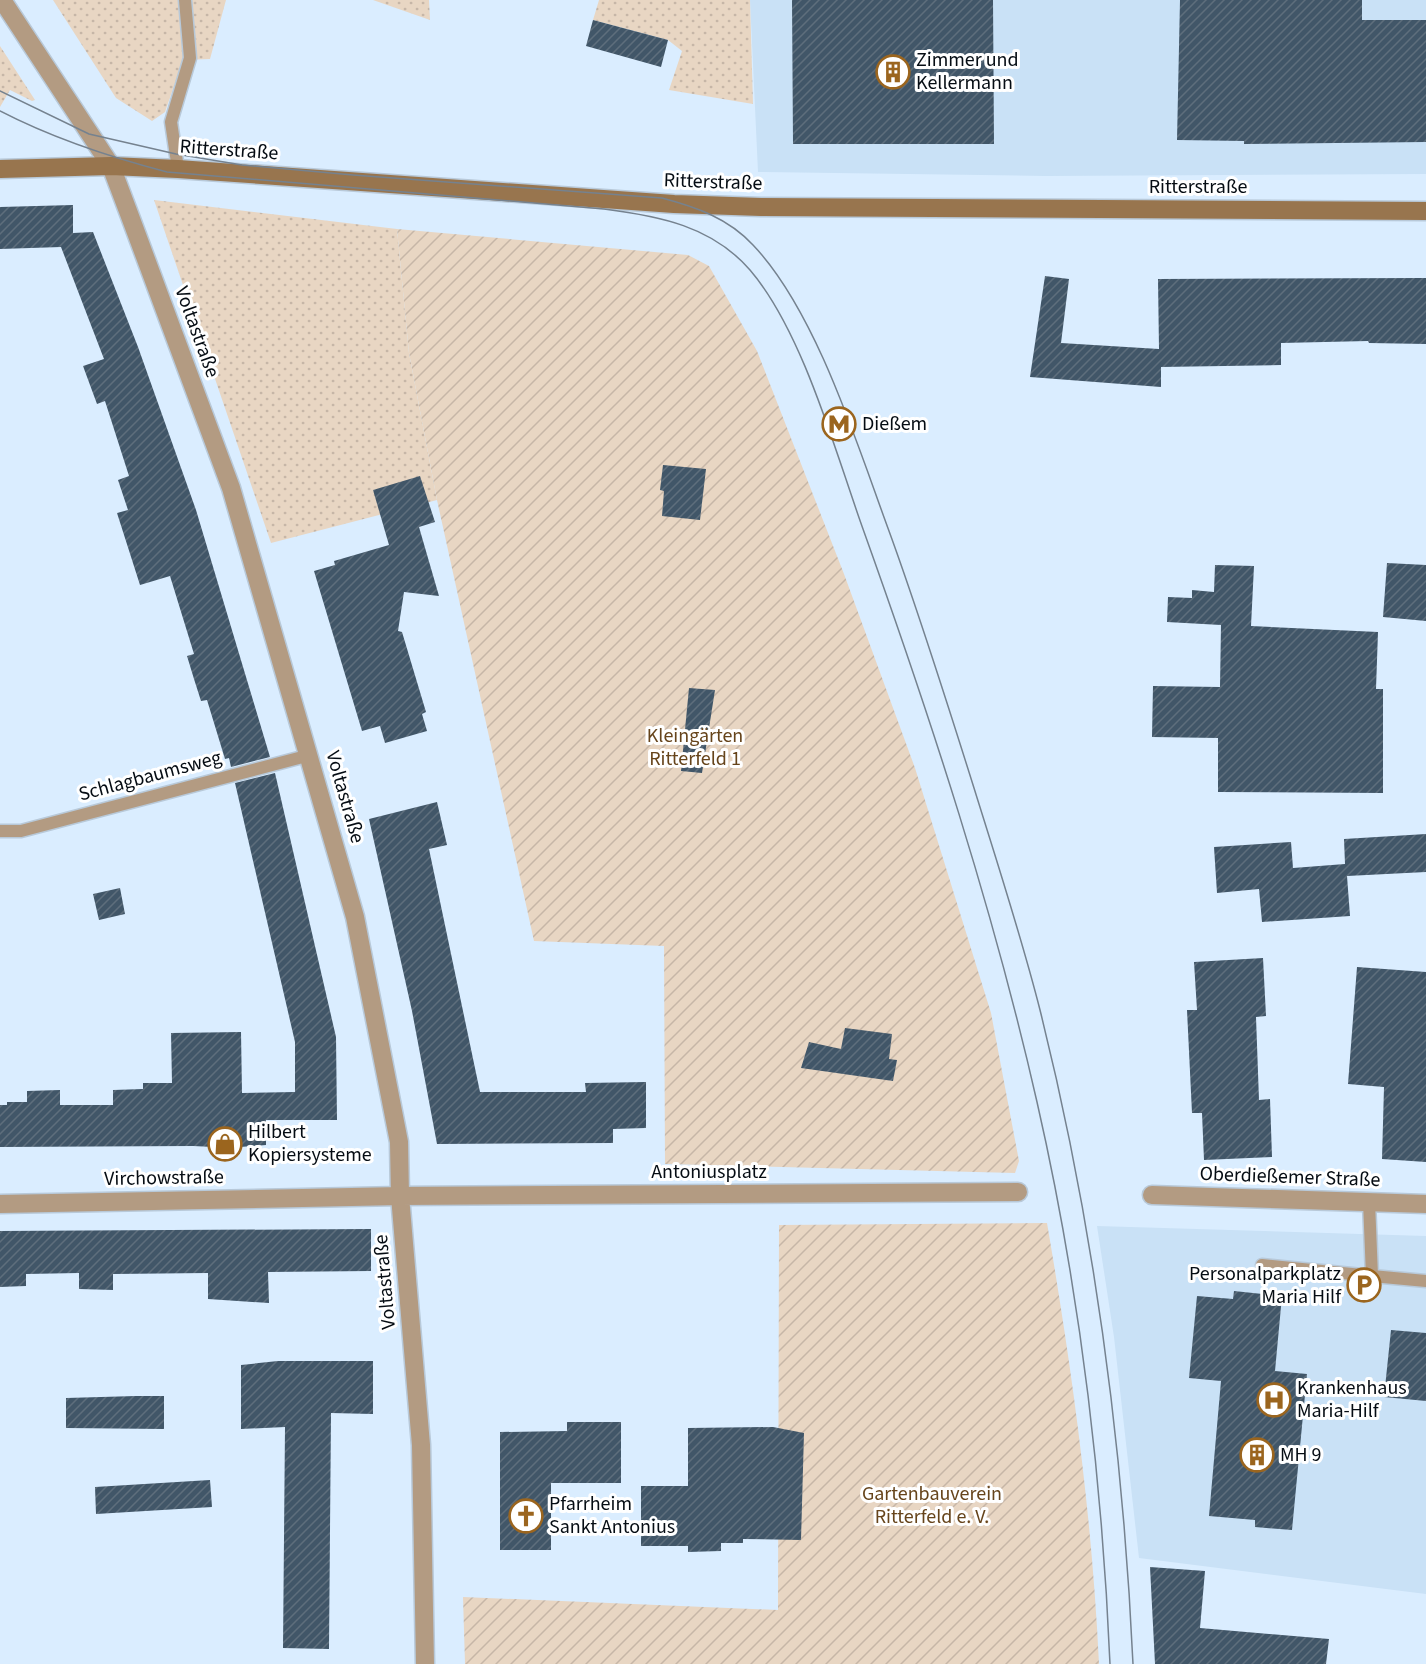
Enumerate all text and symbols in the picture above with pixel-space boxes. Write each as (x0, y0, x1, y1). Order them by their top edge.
place label: Zimmer und Kellermann (916, 46, 1019, 97)
building icon: Zimmer und Kellermann (875, 54, 911, 90)
street label: Ritterstraße (179, 133, 279, 167)
street label: Ritterstraße (663, 166, 763, 198)
street label: Ritterstraße (1149, 173, 1247, 201)
street label: Voltastraße (168, 283, 226, 382)
metro station icon: Dießem (821, 406, 857, 442)
place label: Dießem (862, 410, 927, 438)
park label: Kleingärten Ritterfeld 1 (647, 722, 743, 773)
street label: Schlagbaumsweg (75, 743, 225, 809)
street label: Voltastraße (318, 747, 372, 847)
place label: Hilbert Kopiersysteme (248, 1118, 372, 1169)
shop icon: Hilbert Kopiersysteme (207, 1126, 243, 1162)
street label: Antoniusplatz (651, 1158, 767, 1186)
street label: Oberdießemer Straße (1199, 1160, 1381, 1194)
street label: Virchowstraße (104, 1163, 224, 1193)
street label: Voltastraße (367, 1233, 403, 1331)
place label: Personalparkplatz Maria Hilf (1189, 1260, 1342, 1311)
parking icon: Personalparkplatz Maria Hilf (1346, 1267, 1382, 1303)
place label: Krankenhaus Maria-Hilf (1297, 1374, 1407, 1425)
hospital icon: Krankenhaus Maria-Hilf (1256, 1382, 1292, 1418)
building icon: MH 9 (1239, 1437, 1275, 1473)
place label: MH 9 (1280, 1441, 1322, 1469)
park label: Gartenbauverein Ritterfeld e. V. (862, 1480, 1002, 1531)
place label: Pfarrheim Sankt Antonius (549, 1490, 675, 1541)
church icon: Pfarrheim Sankt Antonius (508, 1498, 544, 1534)

